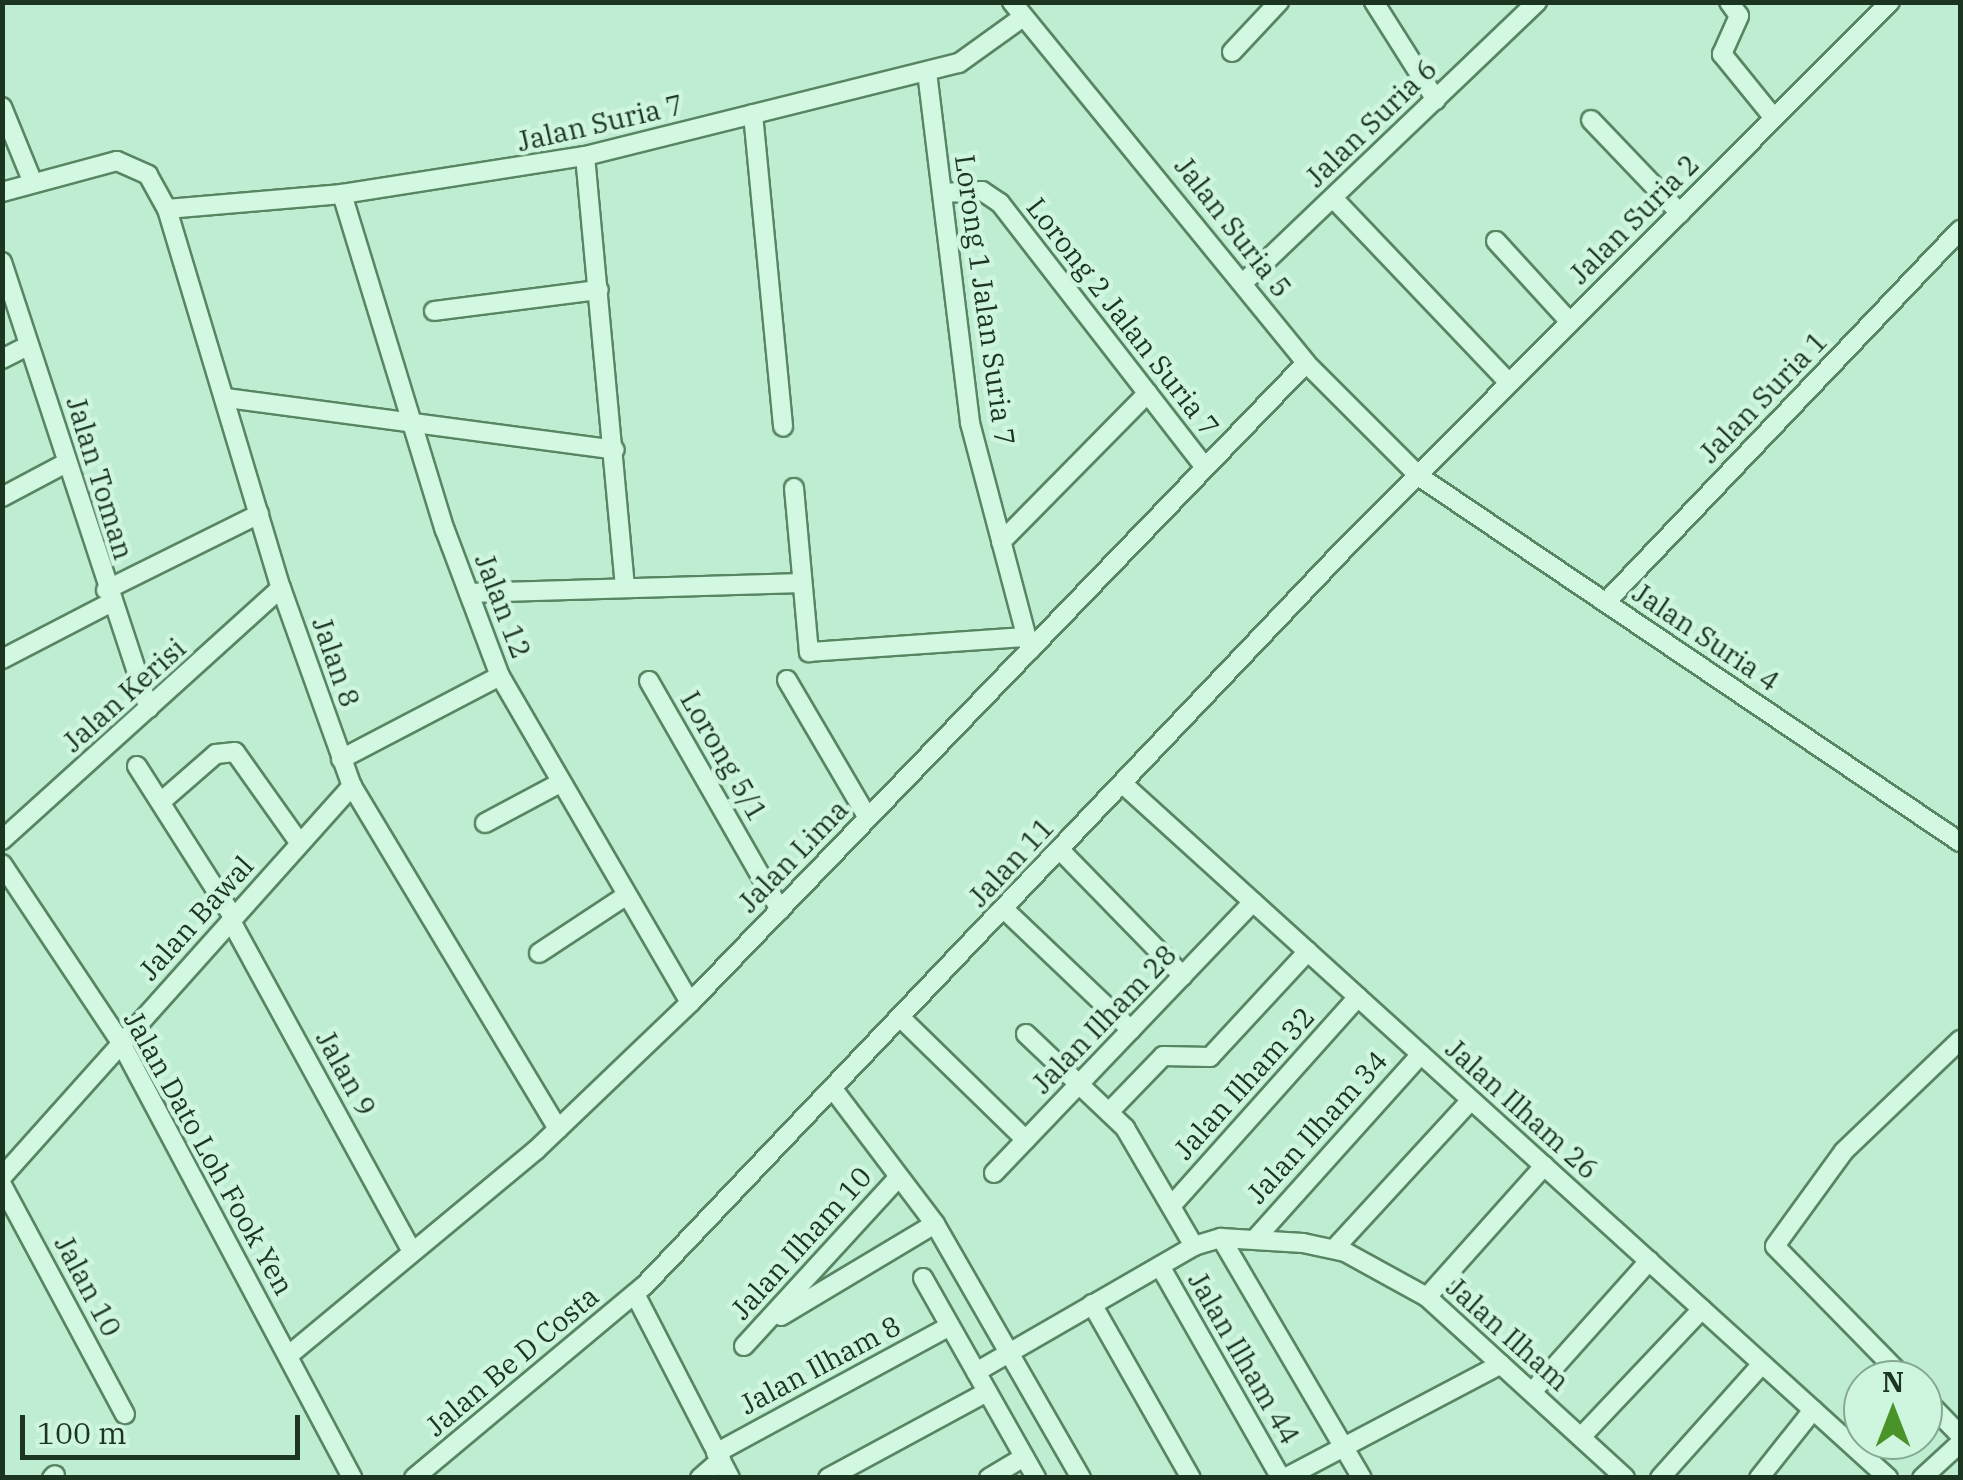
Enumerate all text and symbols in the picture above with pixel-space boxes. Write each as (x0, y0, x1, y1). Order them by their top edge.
street label: Jalan Suria 6 (1298, 52, 1444, 194)
street label: Jalan Suria 7 (514, 88, 686, 158)
street label: Jalan Suria 2 (1562, 147, 1706, 291)
street label: Jalan Suria 5 (1168, 150, 1298, 304)
street label: Lorong 1 Jalan Suria 7 (948, 153, 1022, 447)
street label: Lorong 2 Jalan Suria 7 (1020, 191, 1226, 443)
street label: Jalan Suria 1 (1692, 324, 1834, 470)
street label: Jalan Toman (59, 392, 141, 564)
street label: Jalan 12 (468, 549, 538, 663)
street label: Jalan Suria 4 (1626, 576, 1786, 698)
street label: Jalan 8 (305, 613, 367, 711)
street label: Jalan Kerisi (56, 631, 192, 759)
street label: Lorong 5/1 (673, 685, 775, 827)
street label: Jalan Lima (731, 793, 855, 919)
street label: Jalan 11 (961, 810, 1061, 914)
street label: Jalan Bawal (132, 849, 260, 987)
street label: Jalan Ilham 28 (1025, 938, 1183, 1100)
street label: Jalan Ilham 32 (1167, 1000, 1321, 1166)
street label: Jalan Dato Loh Fook Yen (117, 1005, 301, 1301)
street label: Jalan 9 (309, 1024, 383, 1122)
street label: Jalan Ilham 26 (1439, 1032, 1605, 1186)
street label: Jalan Ilham 34 (1240, 1044, 1394, 1210)
street label: Jalan Ilham 10 (724, 1160, 878, 1326)
street label: Jalan 10 (47, 1230, 129, 1342)
street label: Jalan Ilham 44 (1181, 1266, 1307, 1450)
street label: Jalan Ilham (1440, 1270, 1576, 1398)
street label: Jalan Be D Costa (419, 1279, 605, 1443)
street label: Jalan Ilham 8 (734, 1309, 906, 1421)
north arrow (1843, 1360, 1943, 1460)
text: N (1882, 1363, 1904, 1400)
scale bar (25, 1395, 305, 1457)
text: 100 m (37, 1413, 127, 1452)

